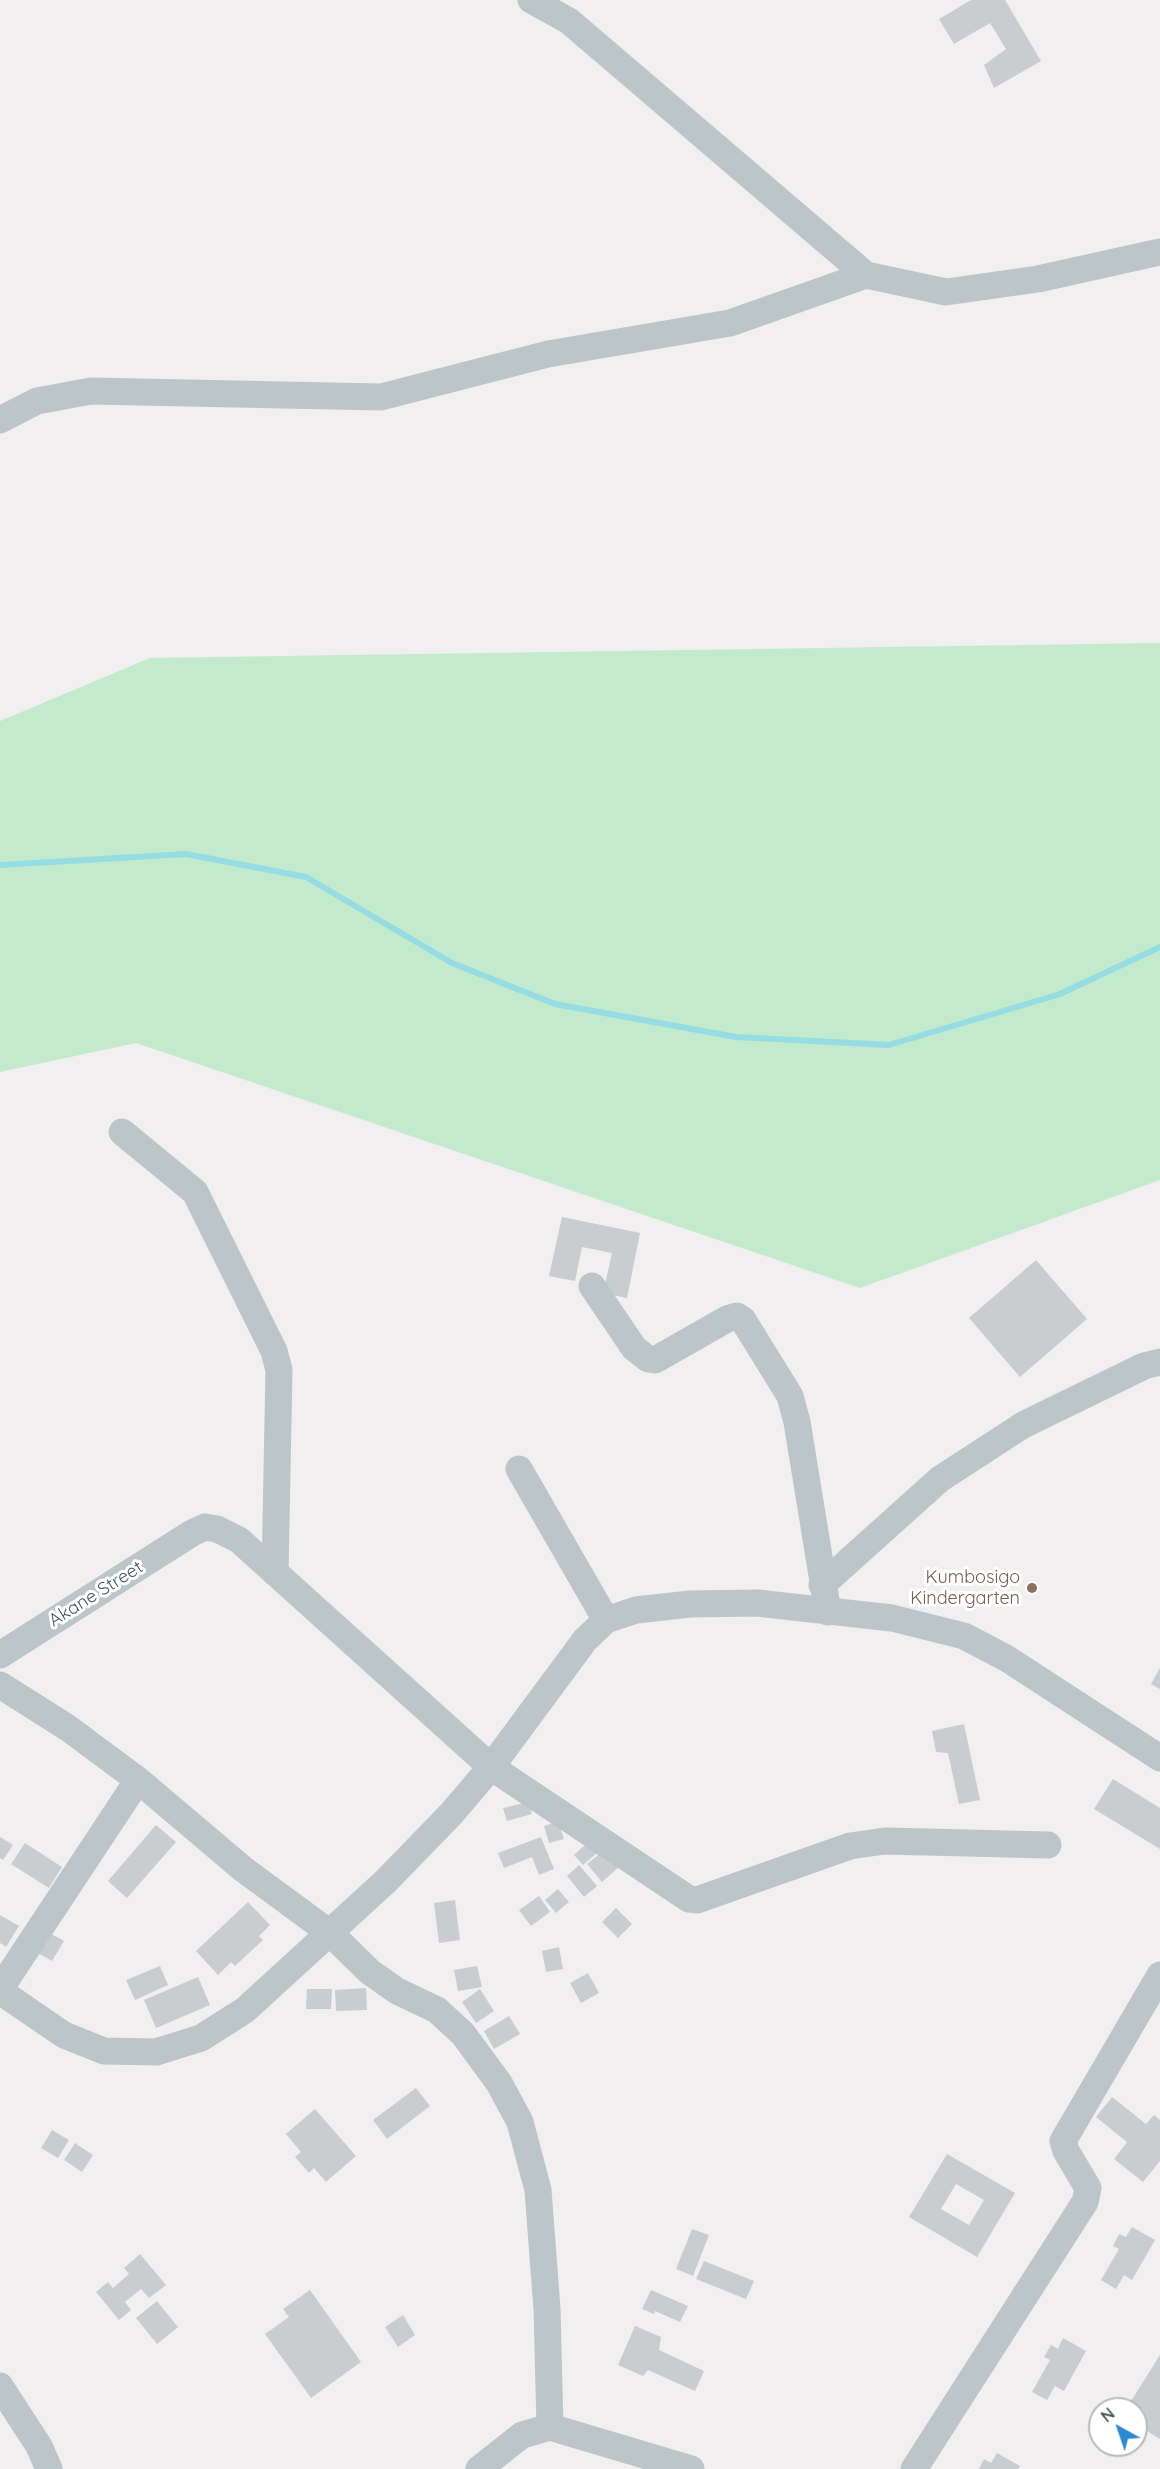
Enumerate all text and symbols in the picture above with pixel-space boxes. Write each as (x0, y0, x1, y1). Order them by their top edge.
street label: Akane Street (45, 1557, 147, 1631)
place label: Kumbosigo Kindergarten (910, 1567, 1020, 1610)
marker: Kumbosigo Kindergarten (1025, 1581, 1039, 1595)
north arrow (1088, 2397, 1148, 2457)
text: N (1097, 2403, 1119, 2426)

